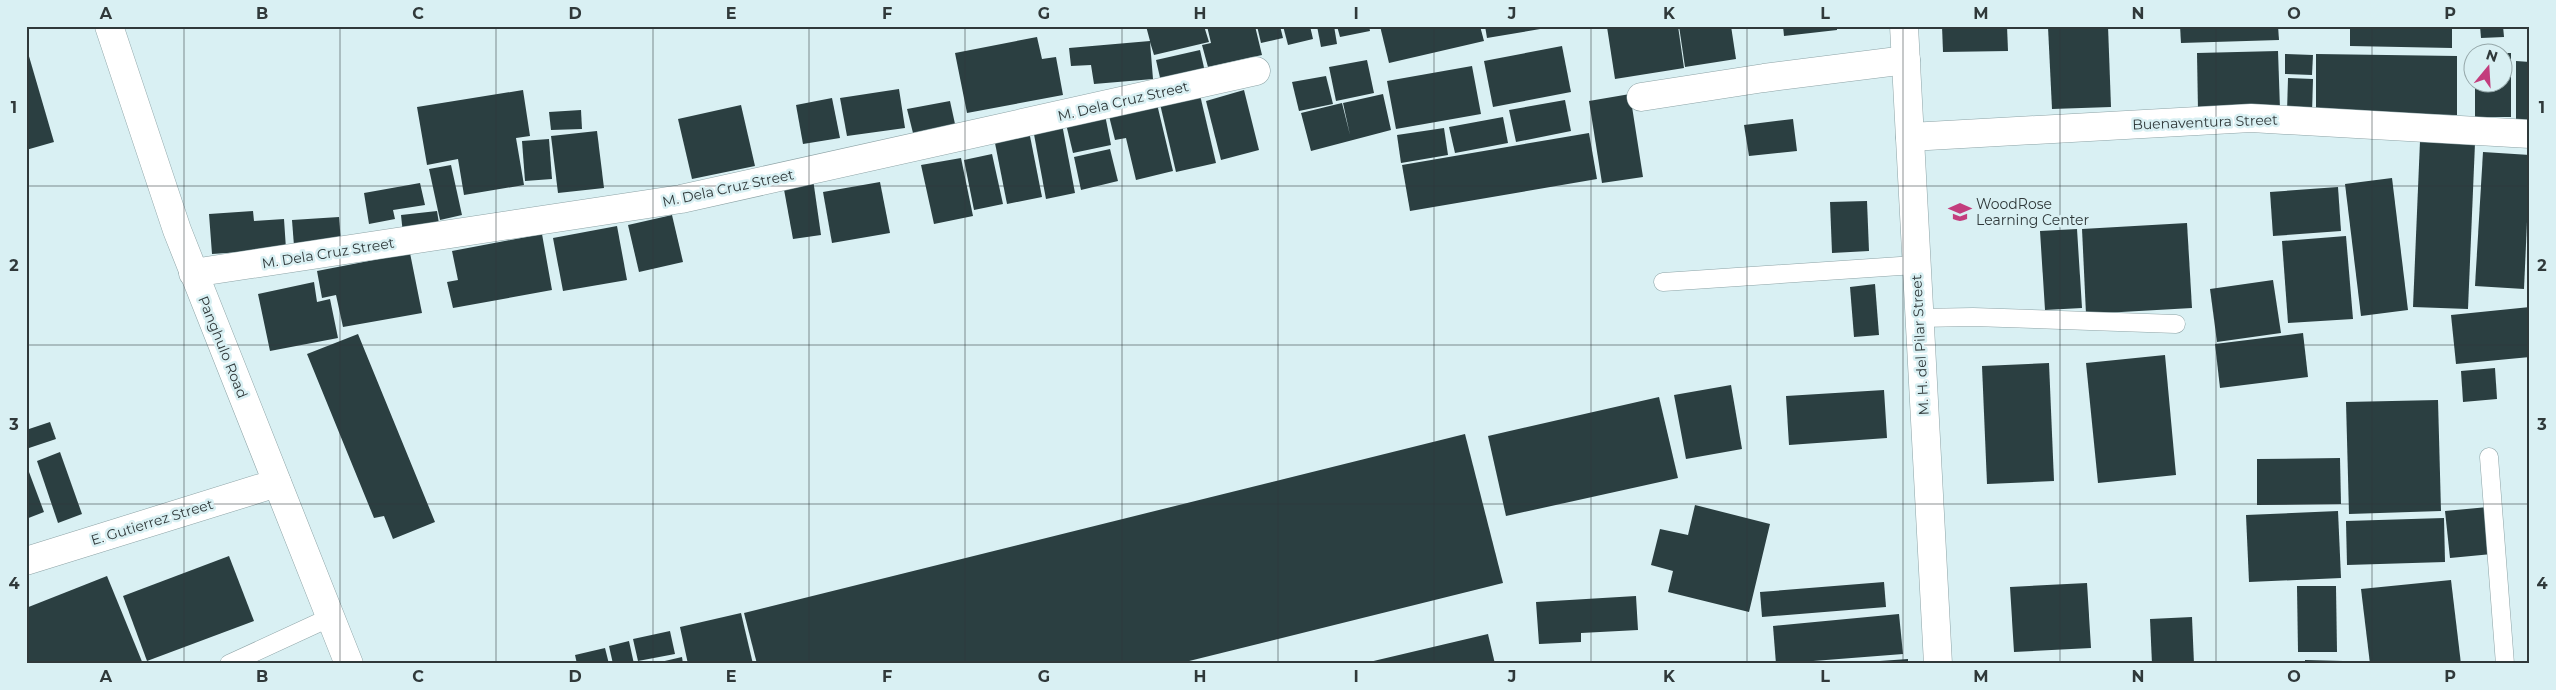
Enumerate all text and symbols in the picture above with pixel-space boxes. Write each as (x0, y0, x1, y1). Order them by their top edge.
text: A (99, 4, 113, 23)
text: B (256, 4, 268, 23)
text: C (412, 4, 424, 23)
text: D (568, 4, 582, 23)
text: E (726, 4, 736, 23)
text: F (882, 4, 892, 23)
text: G (1038, 4, 1050, 23)
text: H (1194, 4, 1206, 23)
text: I (1353, 4, 1359, 23)
text: J (1507, 4, 1516, 23)
text: K (1663, 4, 1676, 23)
text: L (1820, 4, 1830, 23)
text: M (1973, 4, 1989, 23)
text: N (2132, 4, 2144, 23)
text: O (2287, 4, 2301, 23)
text: P (2444, 4, 2456, 23)
north arrow (2464, 42, 2514, 92)
text: N (2484, 45, 2500, 66)
street label: M. Dela Cruz Street (1056, 77, 1191, 125)
text: 1 (11, 98, 17, 117)
text: 1 (2539, 98, 2545, 117)
street label: Buenaventura Street (2132, 110, 2278, 134)
street label: M. Dela Cruz Street (661, 165, 796, 211)
place label: WoodRose Learning Center (1976, 195, 2090, 229)
school or university icon: WoodRose Learning Center (1947, 199, 1973, 225)
street label: M. Dela Cruz Street (261, 234, 396, 272)
text: 2 (9, 256, 19, 275)
text: 2 (2537, 256, 2547, 275)
street label: M. H. del Pilar Street (1907, 274, 1933, 416)
street label: Panghulo Road (194, 293, 252, 401)
text: 3 (8, 415, 19, 434)
text: 3 (2536, 415, 2547, 434)
street label: E. Gutierrez Street (89, 495, 216, 549)
text: 4 (8, 574, 20, 593)
text: 4 (2536, 574, 2548, 593)
text: A (99, 667, 113, 686)
text: B (256, 667, 268, 686)
text: C (412, 667, 424, 686)
text: D (568, 667, 582, 686)
text: E (726, 667, 736, 686)
text: F (882, 667, 892, 686)
text: G (1038, 667, 1050, 686)
text: H (1194, 667, 1206, 686)
text: I (1353, 667, 1359, 686)
text: J (1507, 667, 1516, 686)
text: K (1663, 667, 1676, 686)
text: L (1820, 667, 1830, 686)
text: M (1973, 667, 1989, 686)
text: N (2132, 667, 2144, 686)
text: O (2287, 667, 2301, 686)
text: P (2444, 667, 2456, 686)

